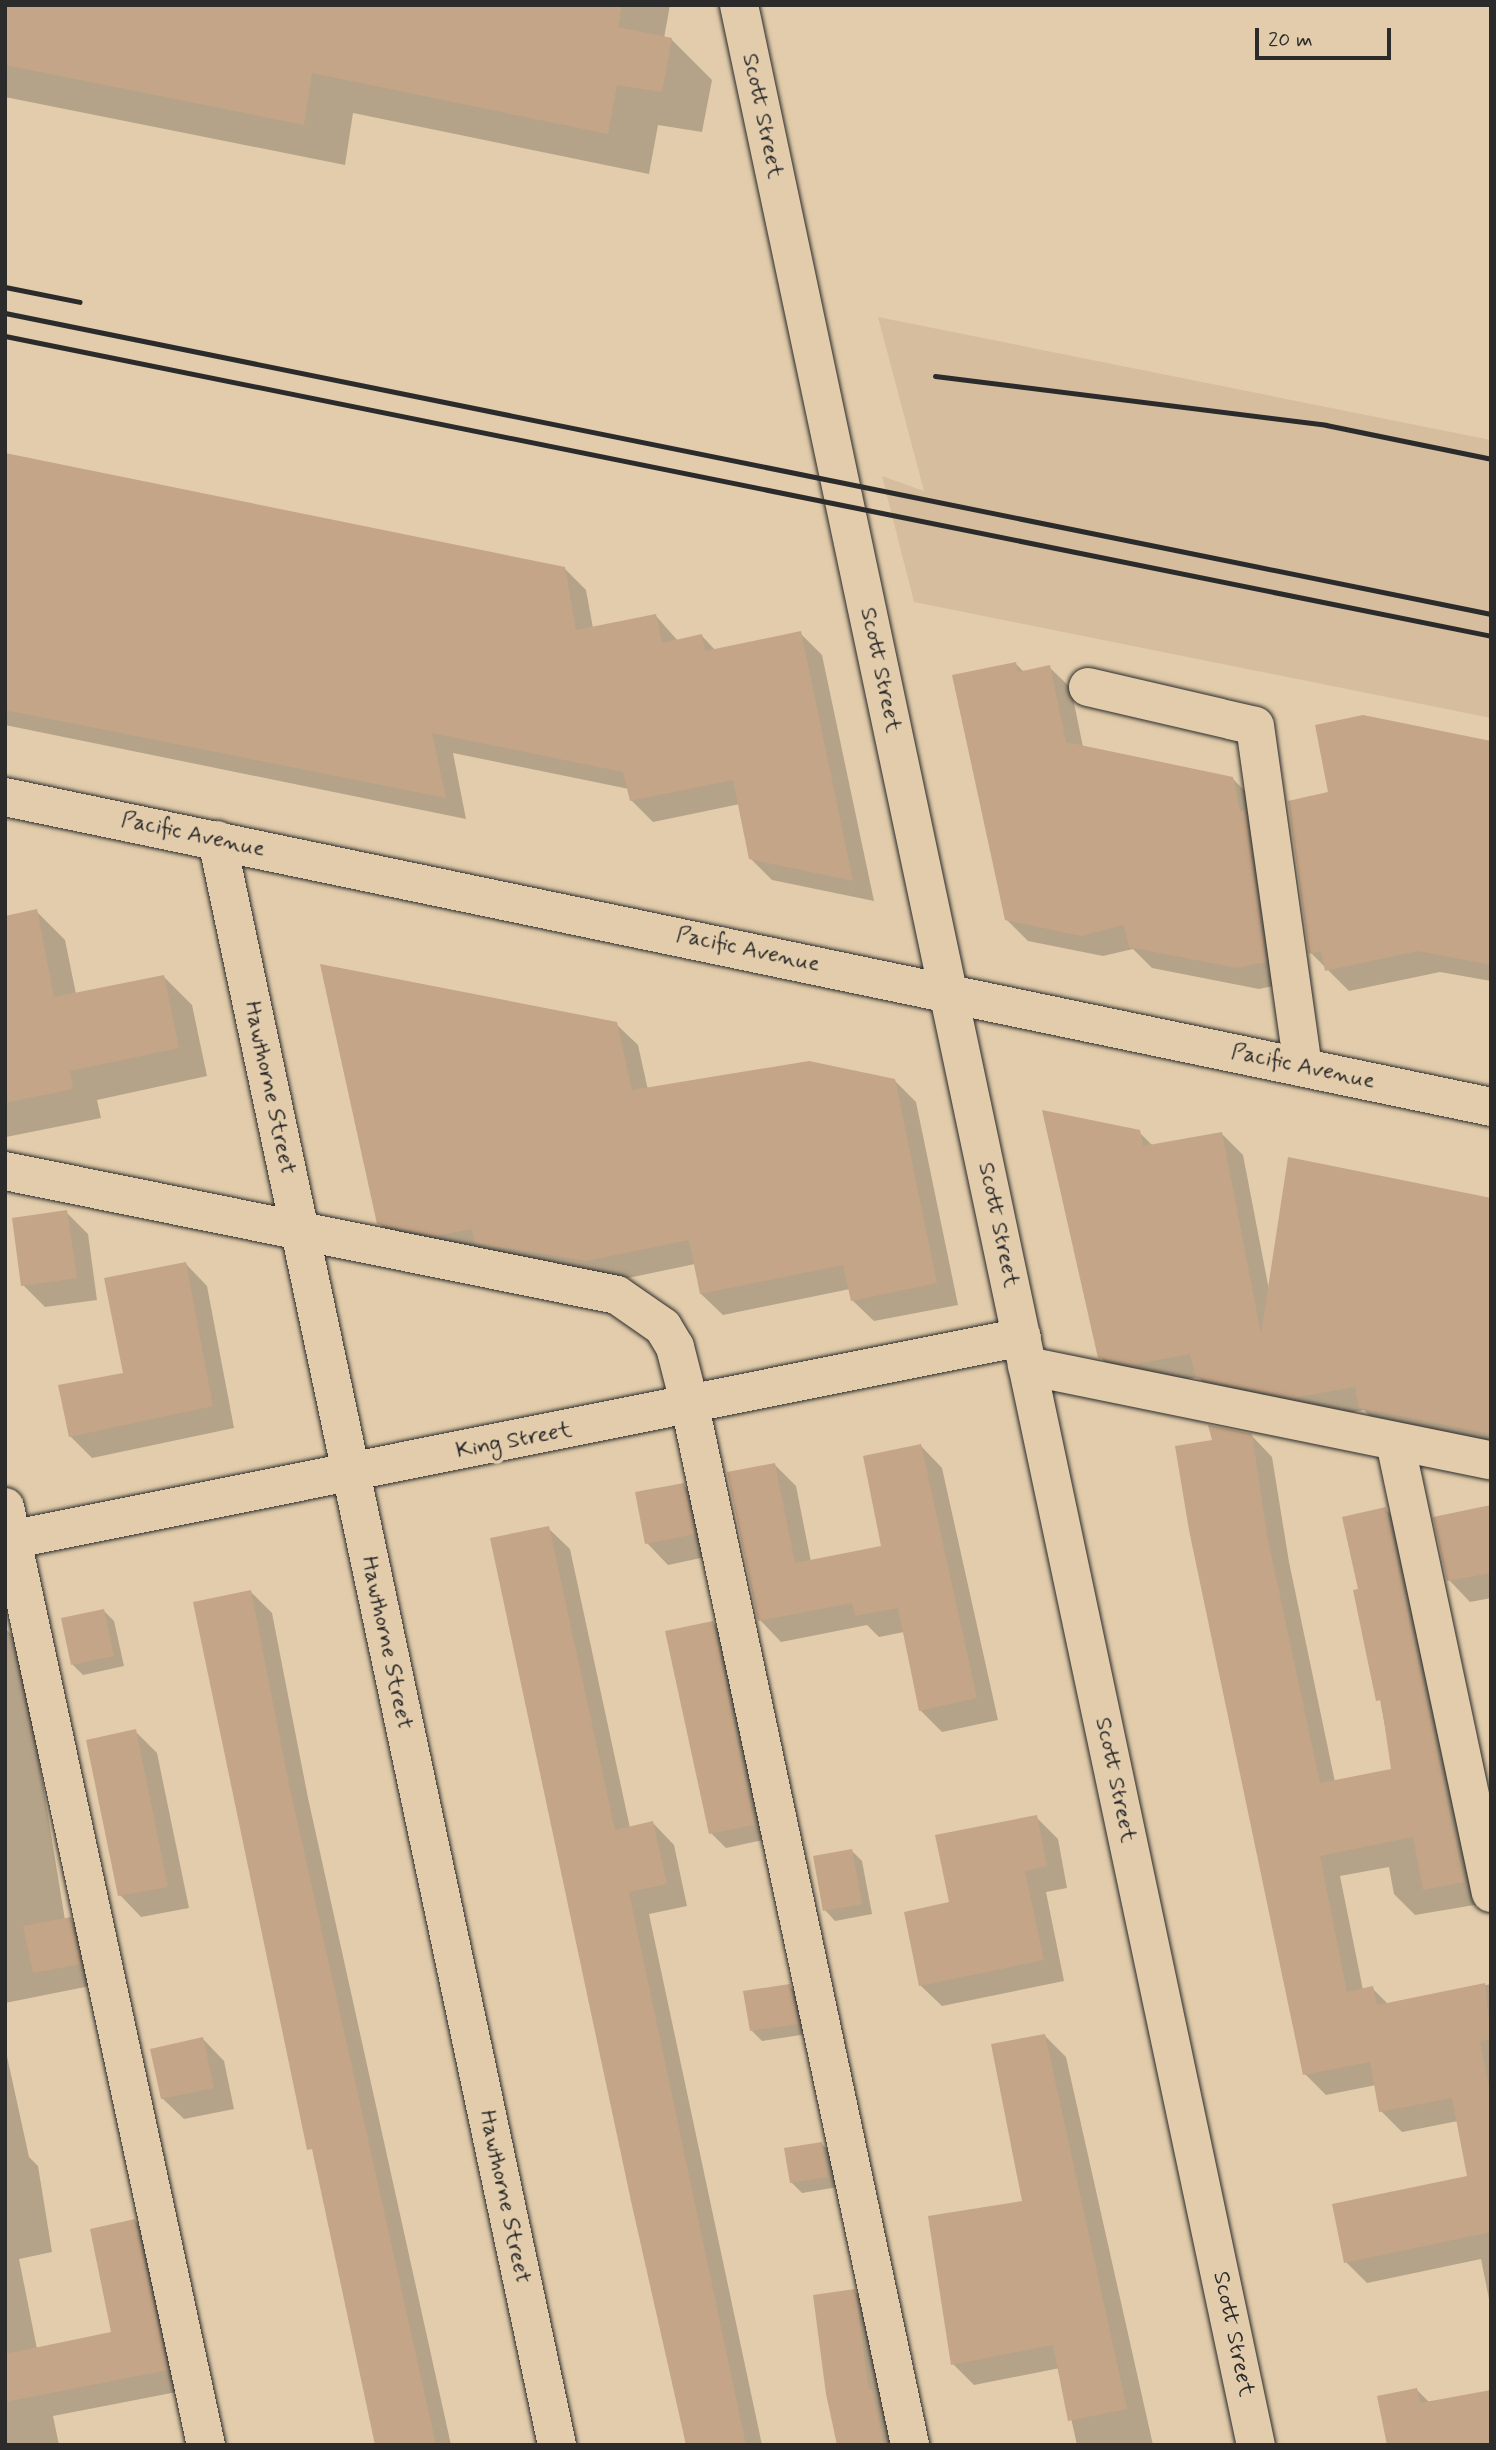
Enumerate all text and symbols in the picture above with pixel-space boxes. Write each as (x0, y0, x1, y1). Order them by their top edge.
scale bar (1258, 14, 1394, 58)
text: 20 m (1268, 26, 1313, 54)
street label: Scott Street (735, 51, 789, 181)
street label: Scott Street (853, 605, 907, 735)
street label: Pacific Avenue (122, 807, 264, 863)
street label: Pacific Avenue (677, 922, 819, 978)
street label: Hawthorne Street (237, 999, 301, 1177)
street label: Pacific Avenue (1232, 1039, 1374, 1095)
street label: Scott Street (971, 1160, 1025, 1290)
street label: King Street (454, 1416, 574, 1466)
street label: Hawthorne Street (354, 1554, 418, 1732)
street label: Scott Street (1088, 1715, 1142, 1845)
street label: Hawthorne Street (472, 2108, 536, 2286)
street label: Scott Street (1206, 2269, 1260, 2399)

